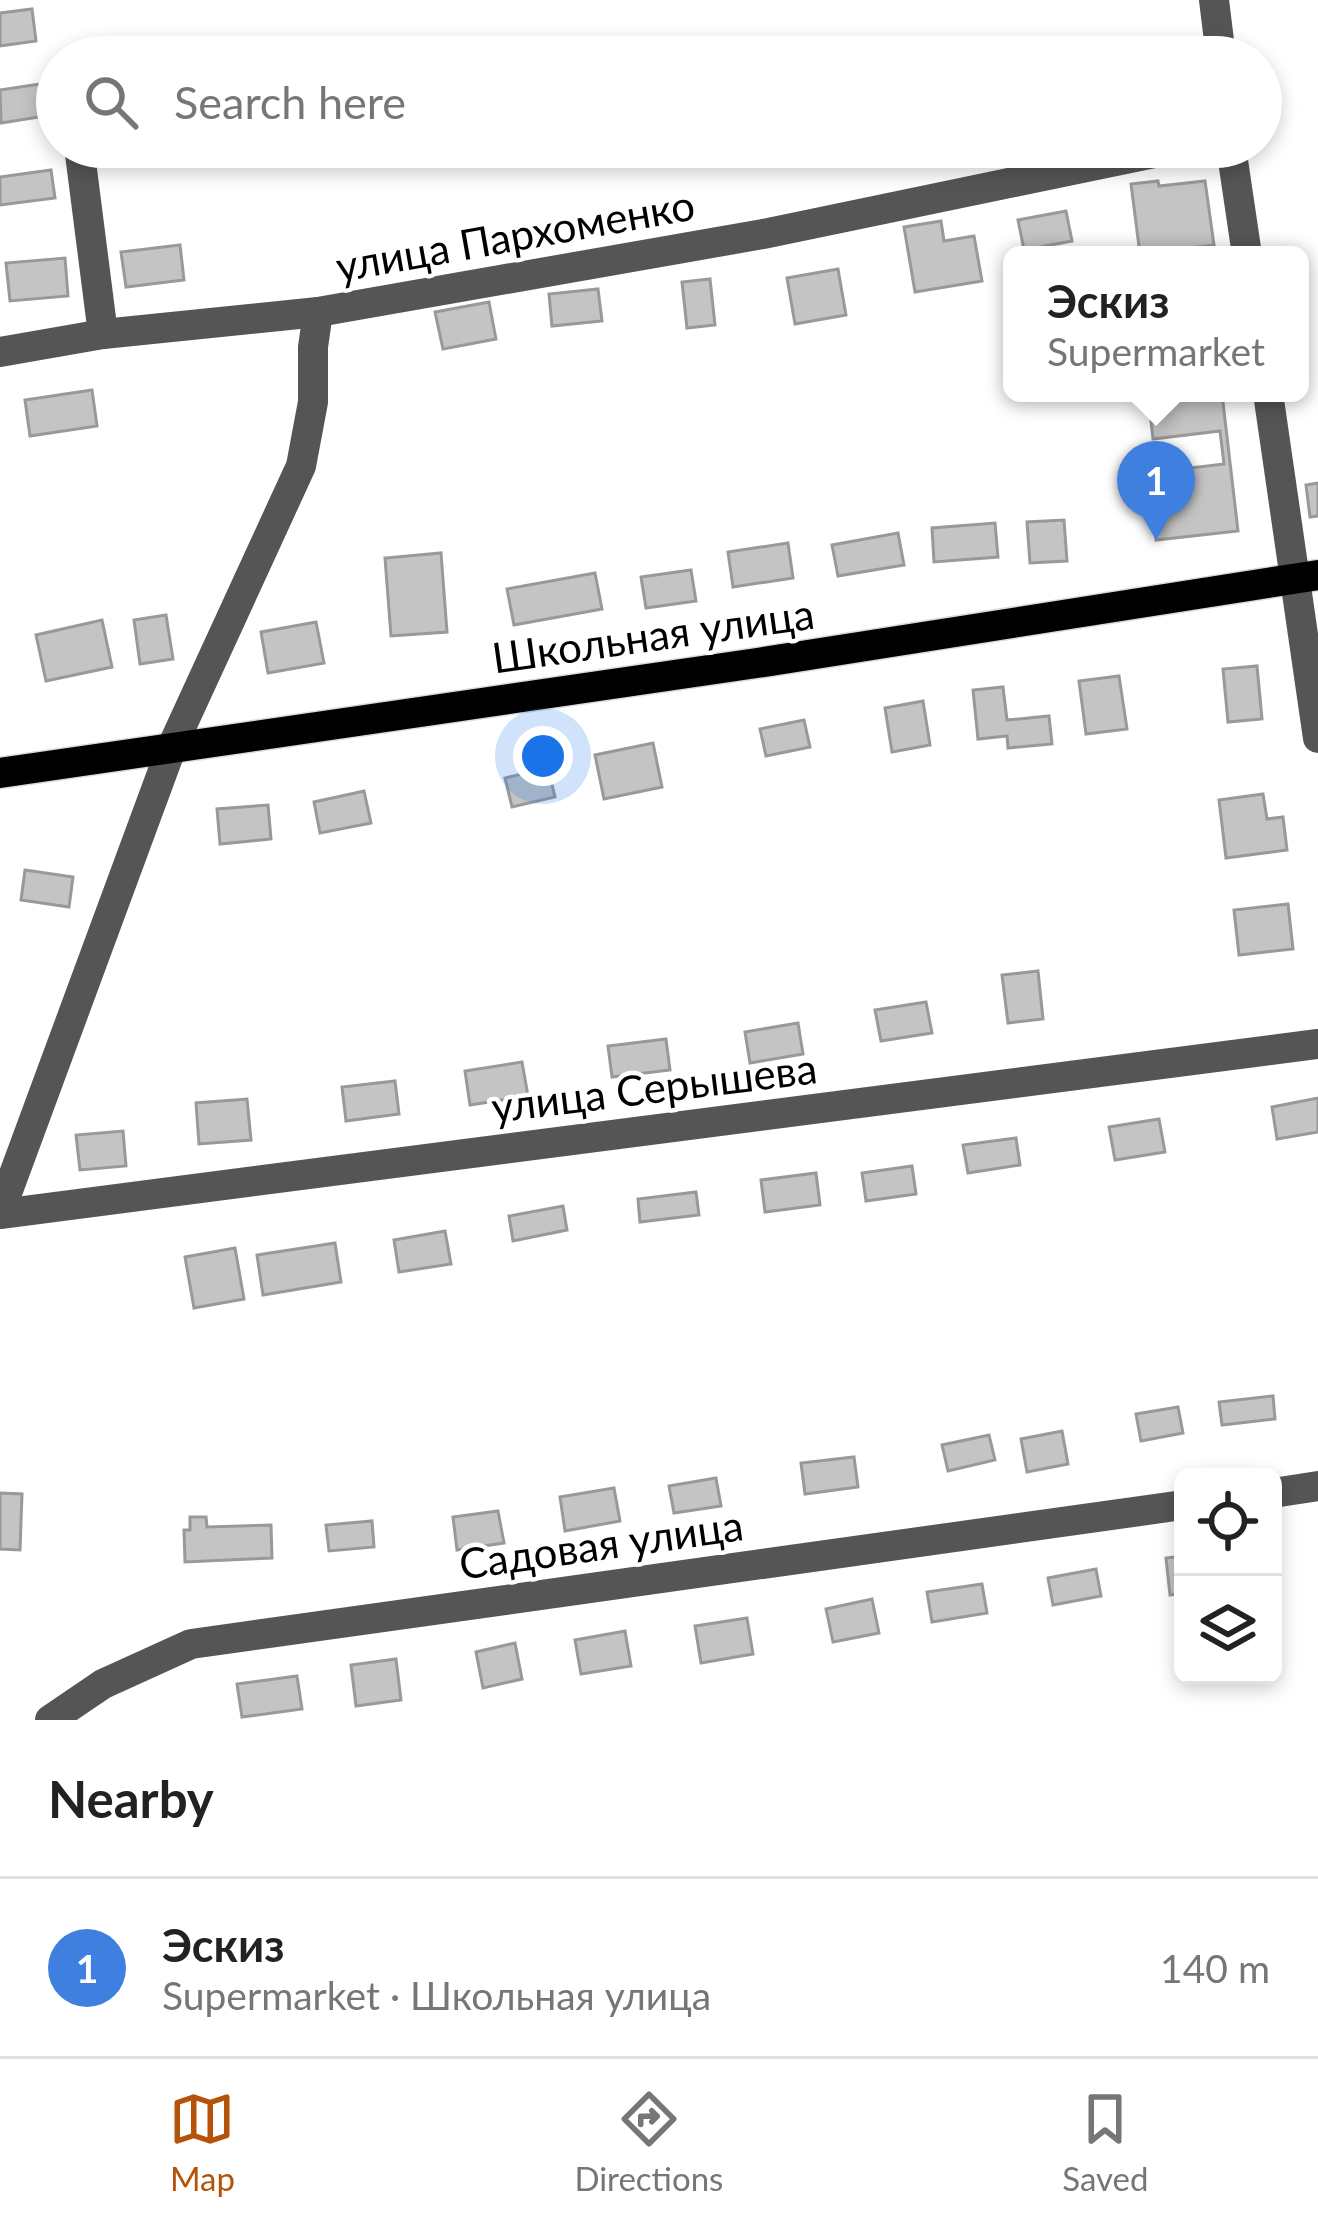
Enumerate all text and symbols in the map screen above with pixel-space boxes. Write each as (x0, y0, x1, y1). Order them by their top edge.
search box (36, 36, 1282, 168)
icon: search (78, 69, 144, 135)
text: Search here (174, 75, 406, 129)
street label: улица Пархоменко (332, 179, 698, 291)
popup (1003, 246, 1309, 402)
text: Эскиз (1047, 274, 1169, 328)
text: Supermarket (1047, 328, 1265, 374)
pin: 1 (1117, 441, 1195, 540)
street label: Школьная улица (489, 588, 817, 682)
your location (513, 726, 573, 786)
street label: улица Серышева (488, 1042, 820, 1132)
map controls (1174, 1468, 1282, 1684)
button: locate (1174, 1468, 1282, 1576)
street label: Садовая улица (456, 1499, 746, 1589)
button: layers (1174, 1576, 1282, 1684)
text: Nearby (48, 1768, 214, 1829)
text: Эскиз (162, 1918, 284, 1972)
text: 1 (76, 1945, 98, 1991)
text: 140 m (1160, 1945, 1270, 1991)
text: Supermarket · Школьная улица (162, 1972, 711, 2018)
tab: Map (169, 2086, 235, 2198)
tab: Directions (574, 2086, 723, 2198)
tab: Saved (1062, 2086, 1149, 2198)

